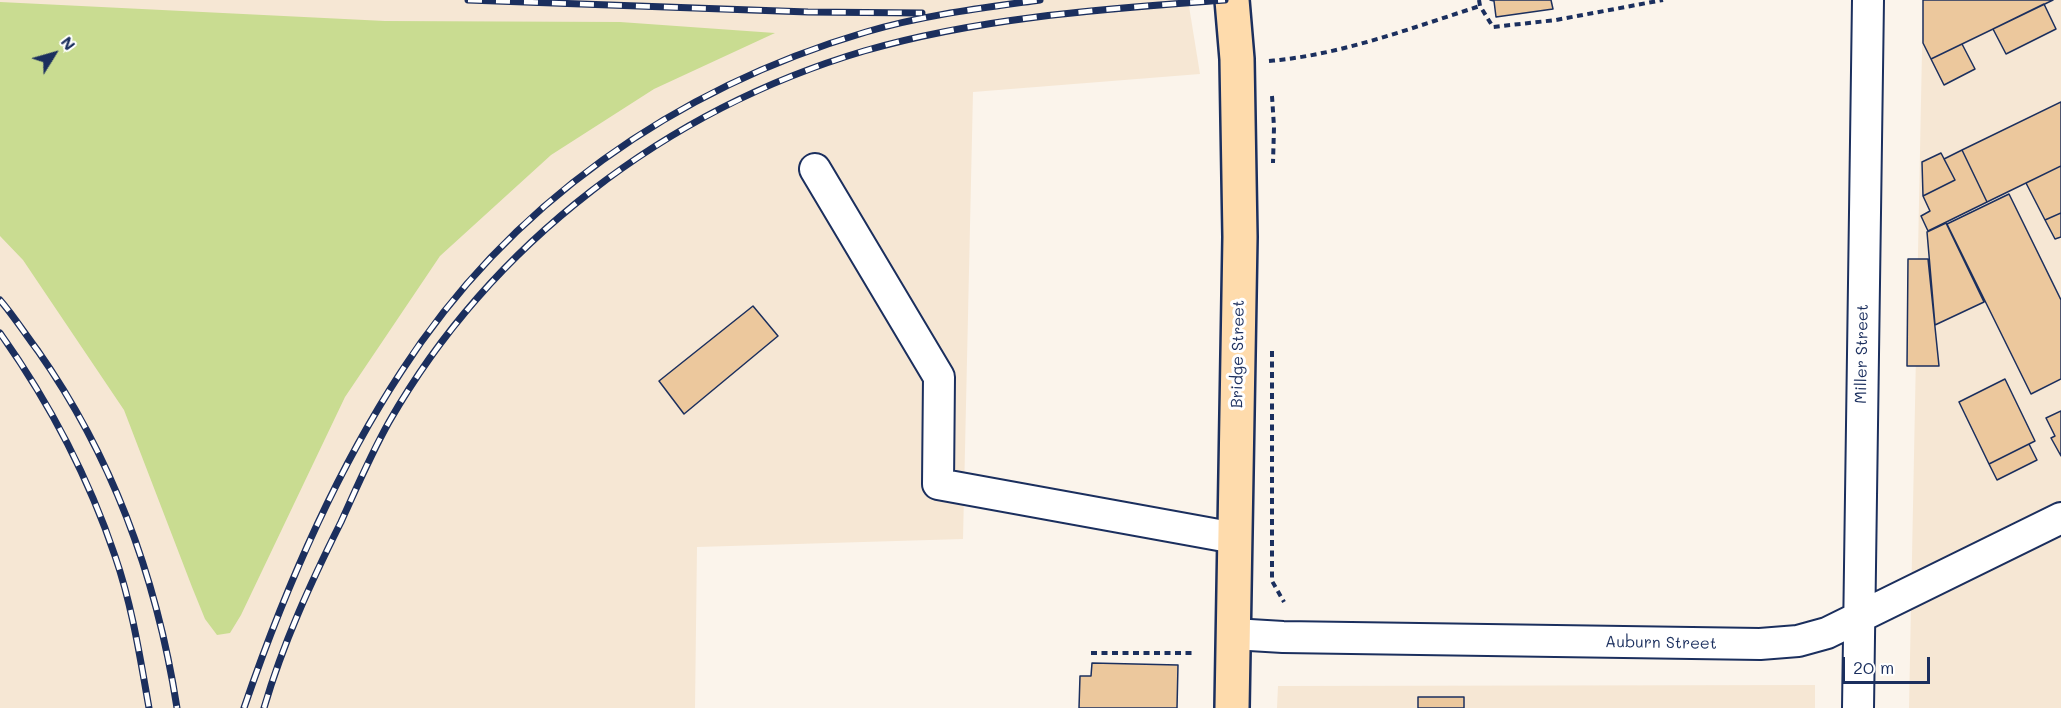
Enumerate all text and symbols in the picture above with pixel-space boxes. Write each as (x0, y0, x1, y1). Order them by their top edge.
north arrow (24, 24, 84, 84)
text: N (57, 32, 81, 54)
street label: Bridge Street (1227, 300, 1249, 408)
street label: Miller Street (1852, 304, 1872, 404)
street label: Auburn Street (1605, 632, 1717, 654)
scale bar (1845, 645, 1934, 683)
text: 20 m (1853, 655, 1894, 679)

